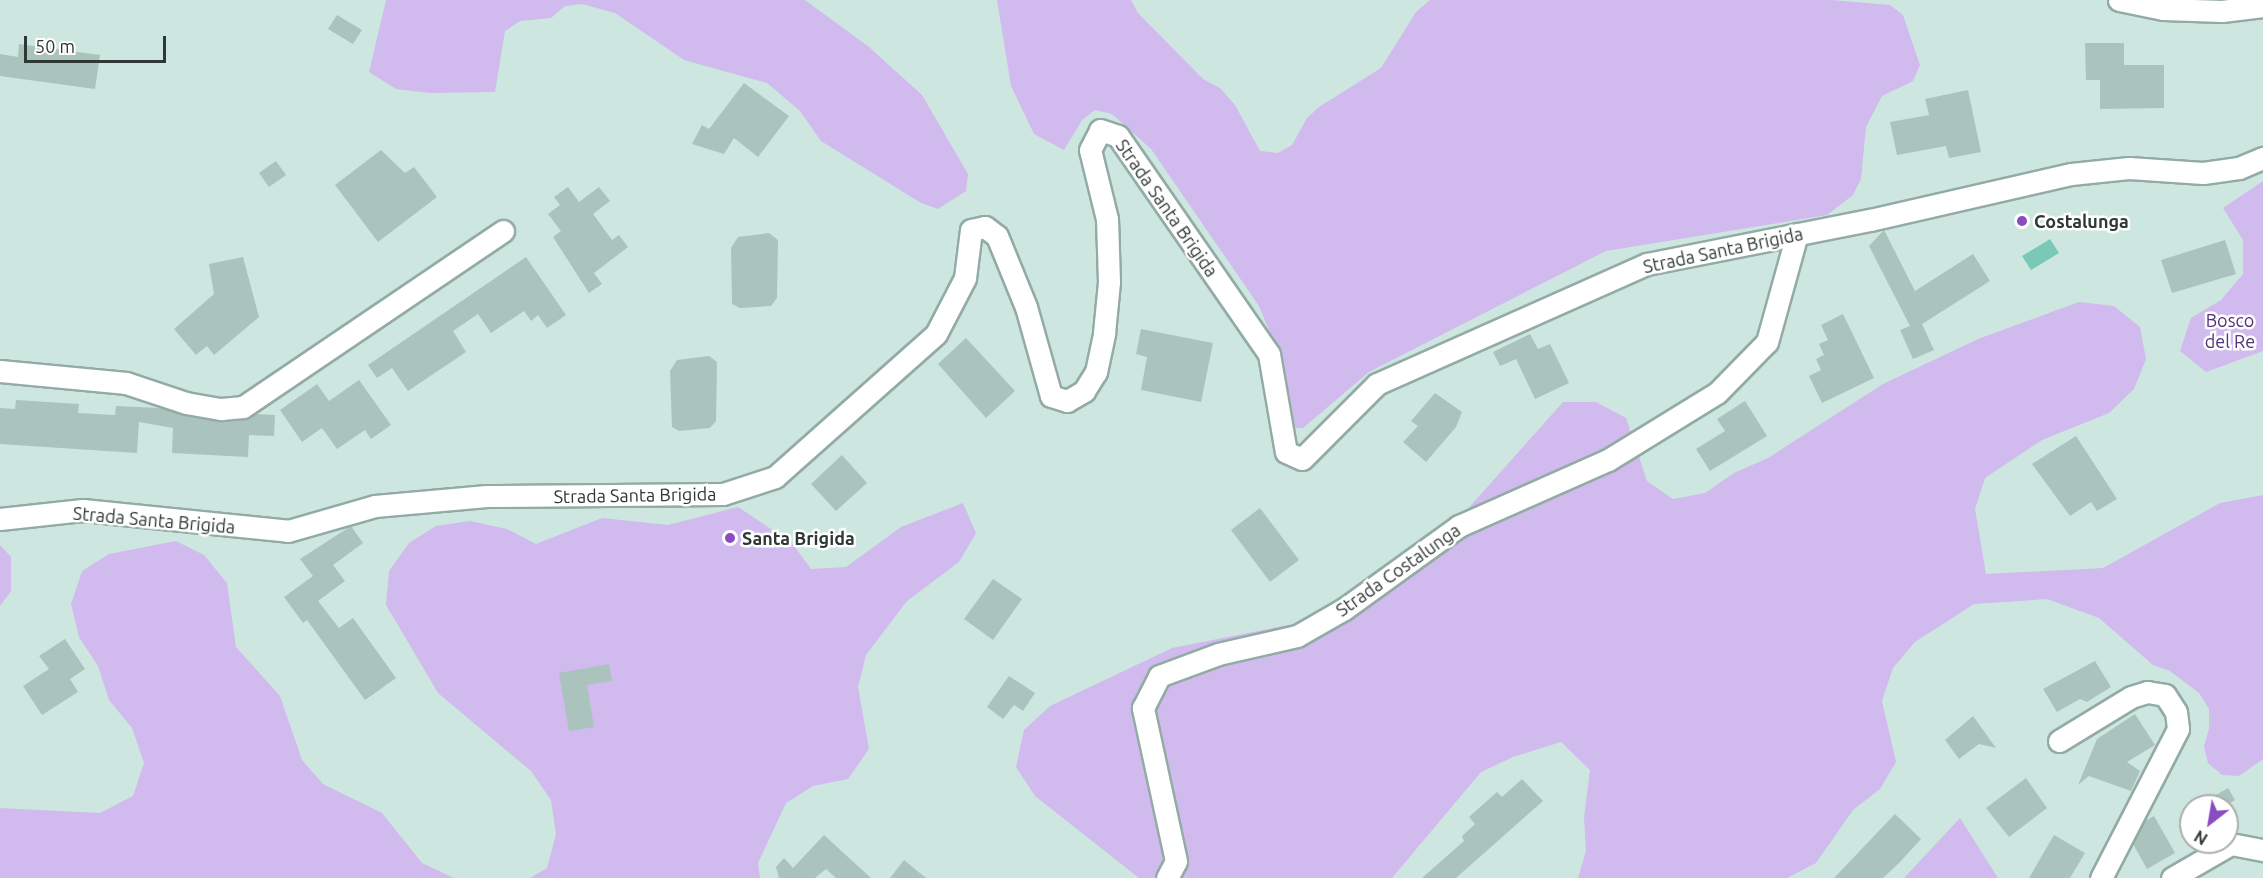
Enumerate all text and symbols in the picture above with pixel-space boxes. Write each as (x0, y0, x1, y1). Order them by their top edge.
scale bar (27, 24, 170, 62)
text: 50 m (35, 36, 75, 56)
street label: Strada Santa Brigida (1111, 135, 1223, 281)
place label: Costalunga (2034, 210, 2129, 232)
marker: Costalunga (2015, 214, 2029, 228)
street label: Strada Santa Brigida (1641, 222, 1805, 278)
park label: Bosco del Re (2205, 310, 2255, 352)
street label: Strada Santa Brigida (553, 483, 717, 507)
street label: Strada Santa Brigida (72, 502, 236, 538)
street label: Strada Costalunga (1332, 519, 1464, 621)
place label: Santa Brigida (742, 527, 855, 549)
marker: Santa Brigida (723, 531, 737, 545)
north arrow (2179, 794, 2239, 854)
text: N (2191, 827, 2211, 849)

